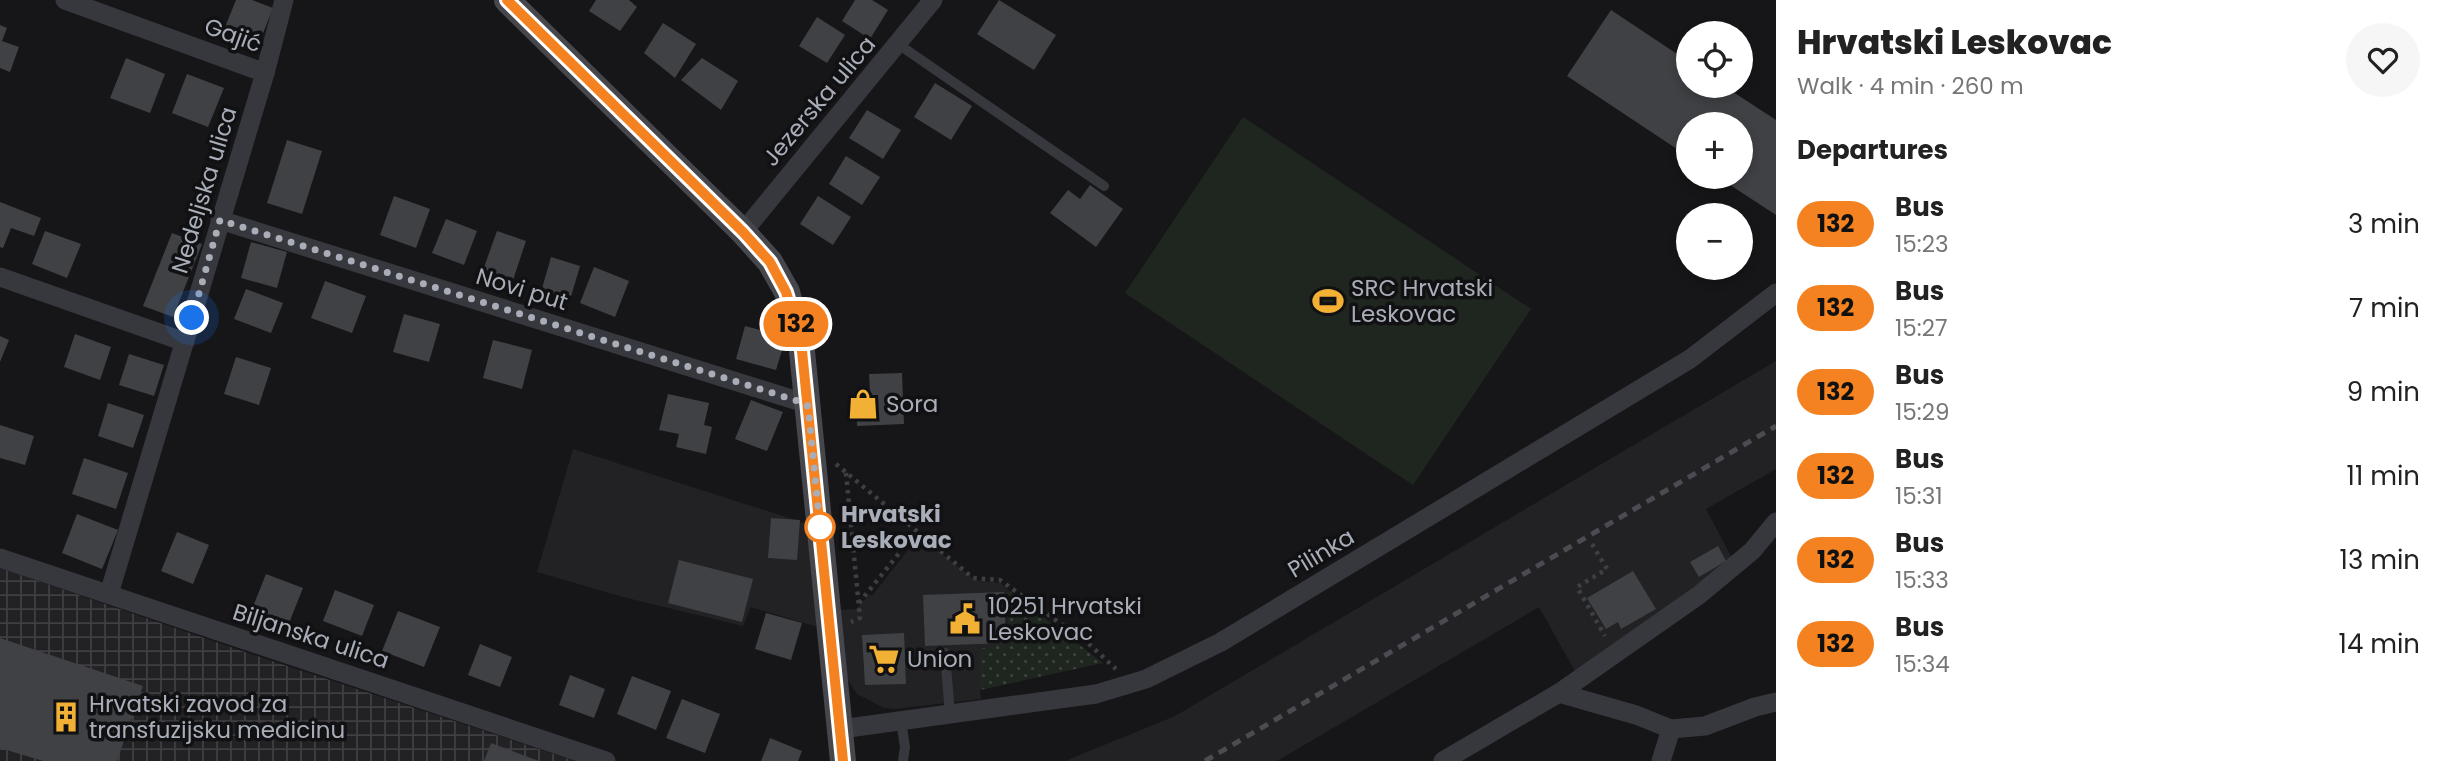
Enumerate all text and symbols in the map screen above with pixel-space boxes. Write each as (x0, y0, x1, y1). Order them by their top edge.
street label: Gajić (200, 10, 266, 60)
text: Hrvatski Leskovac (1797, 19, 2112, 66)
map controls (1676, 21, 1753, 280)
button: locate (1676, 21, 1753, 98)
button: heart (2346, 23, 2420, 97)
street label: Jezerska ulica (755, 29, 883, 173)
text: Walk · 4 min · 260 m (1797, 70, 2024, 102)
street label: Nedeljska ulica (163, 103, 245, 277)
button: + (1676, 112, 1753, 189)
text: Departures (1797, 132, 1948, 168)
text: Bus (1895, 189, 1944, 225)
button: − (1676, 203, 1753, 280)
text: 3 min (2348, 206, 2420, 242)
text: 132 (1817, 207, 1854, 240)
text: 15:23 (1895, 228, 1948, 260)
street label: Novi put (472, 260, 572, 318)
place label: SRC Hrvatski Leskovac (1351, 272, 1493, 330)
text: Bus (1895, 273, 1944, 309)
sports icon: SRC Hrvatski Leskovac (1311, 284, 1345, 318)
text: 7 min (2349, 290, 2420, 326)
text: 132 (1817, 291, 1854, 324)
your location (174, 300, 209, 335)
line badge: 132 (756, 301, 836, 347)
text: 132 (777, 307, 815, 340)
text: 15:27 (1895, 312, 1948, 344)
text: Bus (1895, 357, 1944, 393)
text: 9 min (2347, 374, 2420, 410)
text: 132 (1817, 375, 1854, 408)
shop icon: Sora (846, 387, 880, 421)
place label: Sora (886, 388, 938, 420)
text: 15:29 (1895, 396, 1949, 428)
text: Bus (1895, 441, 1944, 477)
text: 11 min (2347, 458, 2420, 494)
text: 132 (1817, 459, 1854, 492)
text: 15:31 (1895, 480, 1943, 512)
place label: Hrvatski Leskovac (841, 498, 952, 556)
marker: Hrvatski Leskovac (805, 512, 835, 542)
street label: Pilinka (1282, 521, 1360, 585)
text: Bus (1895, 525, 1944, 561)
text: 13 min (2340, 542, 2420, 578)
text: 132 (1817, 543, 1854, 576)
text: 15:33 (1895, 564, 1949, 596)
place label: 10251 Hrvatski Leskovac (988, 590, 1142, 648)
street label: Biljanska ulica (229, 596, 393, 676)
public building icon: 10251 Hrvatski Leskovac (948, 602, 982, 636)
text: Bus (1895, 609, 1944, 645)
text: 14 min (2339, 626, 2420, 662)
text: 132 (1817, 627, 1854, 660)
supermarket icon: Union (867, 642, 901, 676)
place label: Union (907, 643, 972, 675)
text: 15:34 (1895, 648, 1950, 680)
place label: Hrvatski zavod za transfuzijsku medicinu (89, 688, 345, 746)
building icon: Hrvatski zavod za transfuzijsku medicinu (49, 700, 83, 734)

